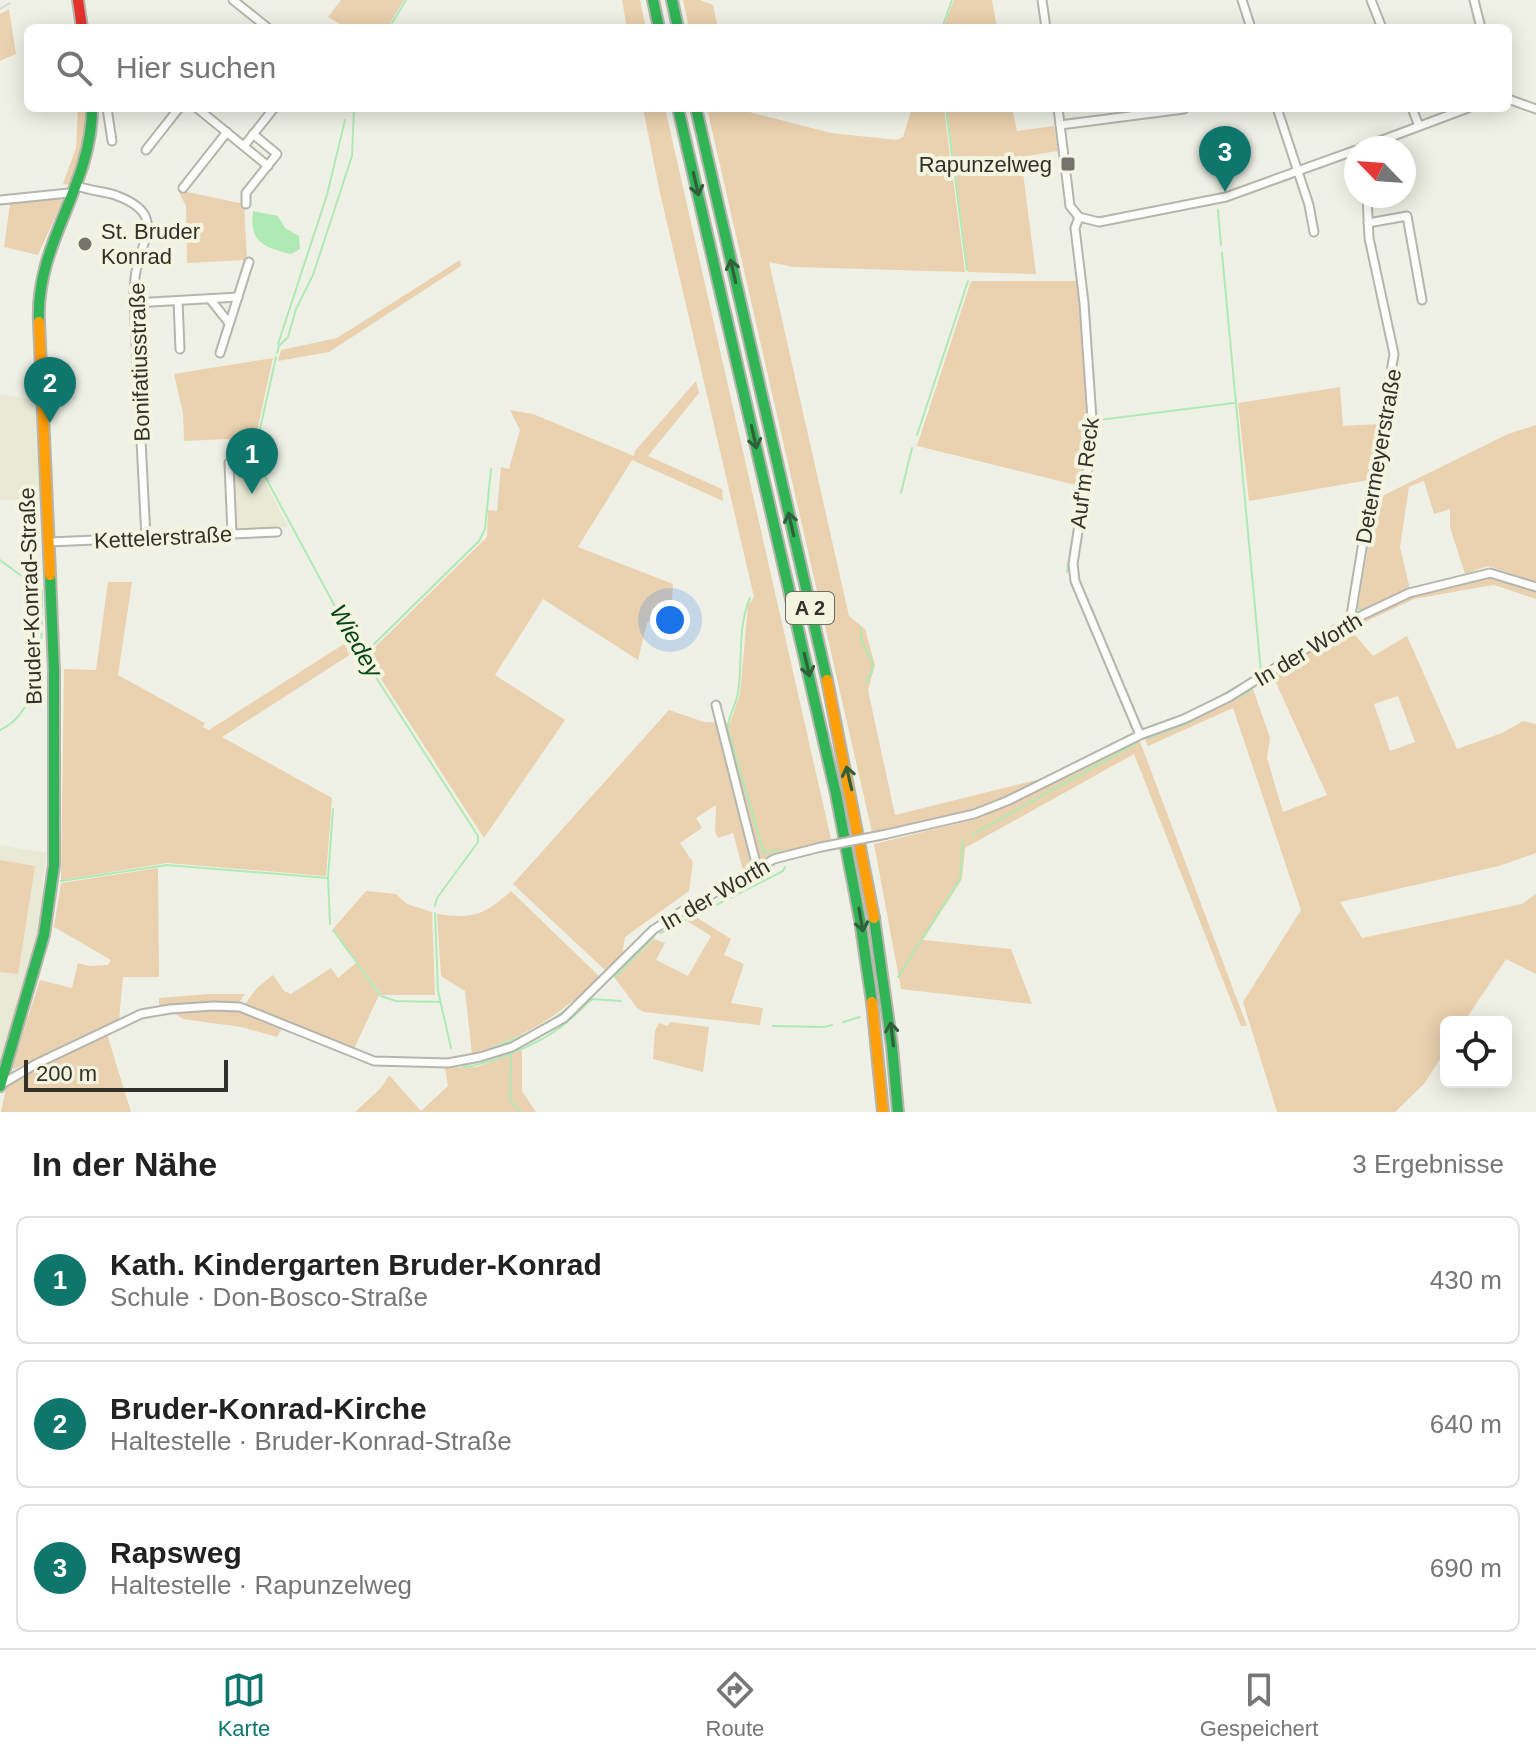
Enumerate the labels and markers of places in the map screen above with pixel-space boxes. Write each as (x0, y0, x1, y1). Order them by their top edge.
pin: 3 (1199, 126, 1251, 192)
place label: Rapunzelweg (919, 152, 1052, 177)
marker: Rapunzelweg (1059, 155, 1077, 173)
place label: St. Bruder Konrad (101, 219, 200, 269)
marker: St. Bruder Konrad (76, 235, 94, 253)
pin: 2 (24, 357, 76, 423)
pin: 1 (226, 428, 278, 494)

